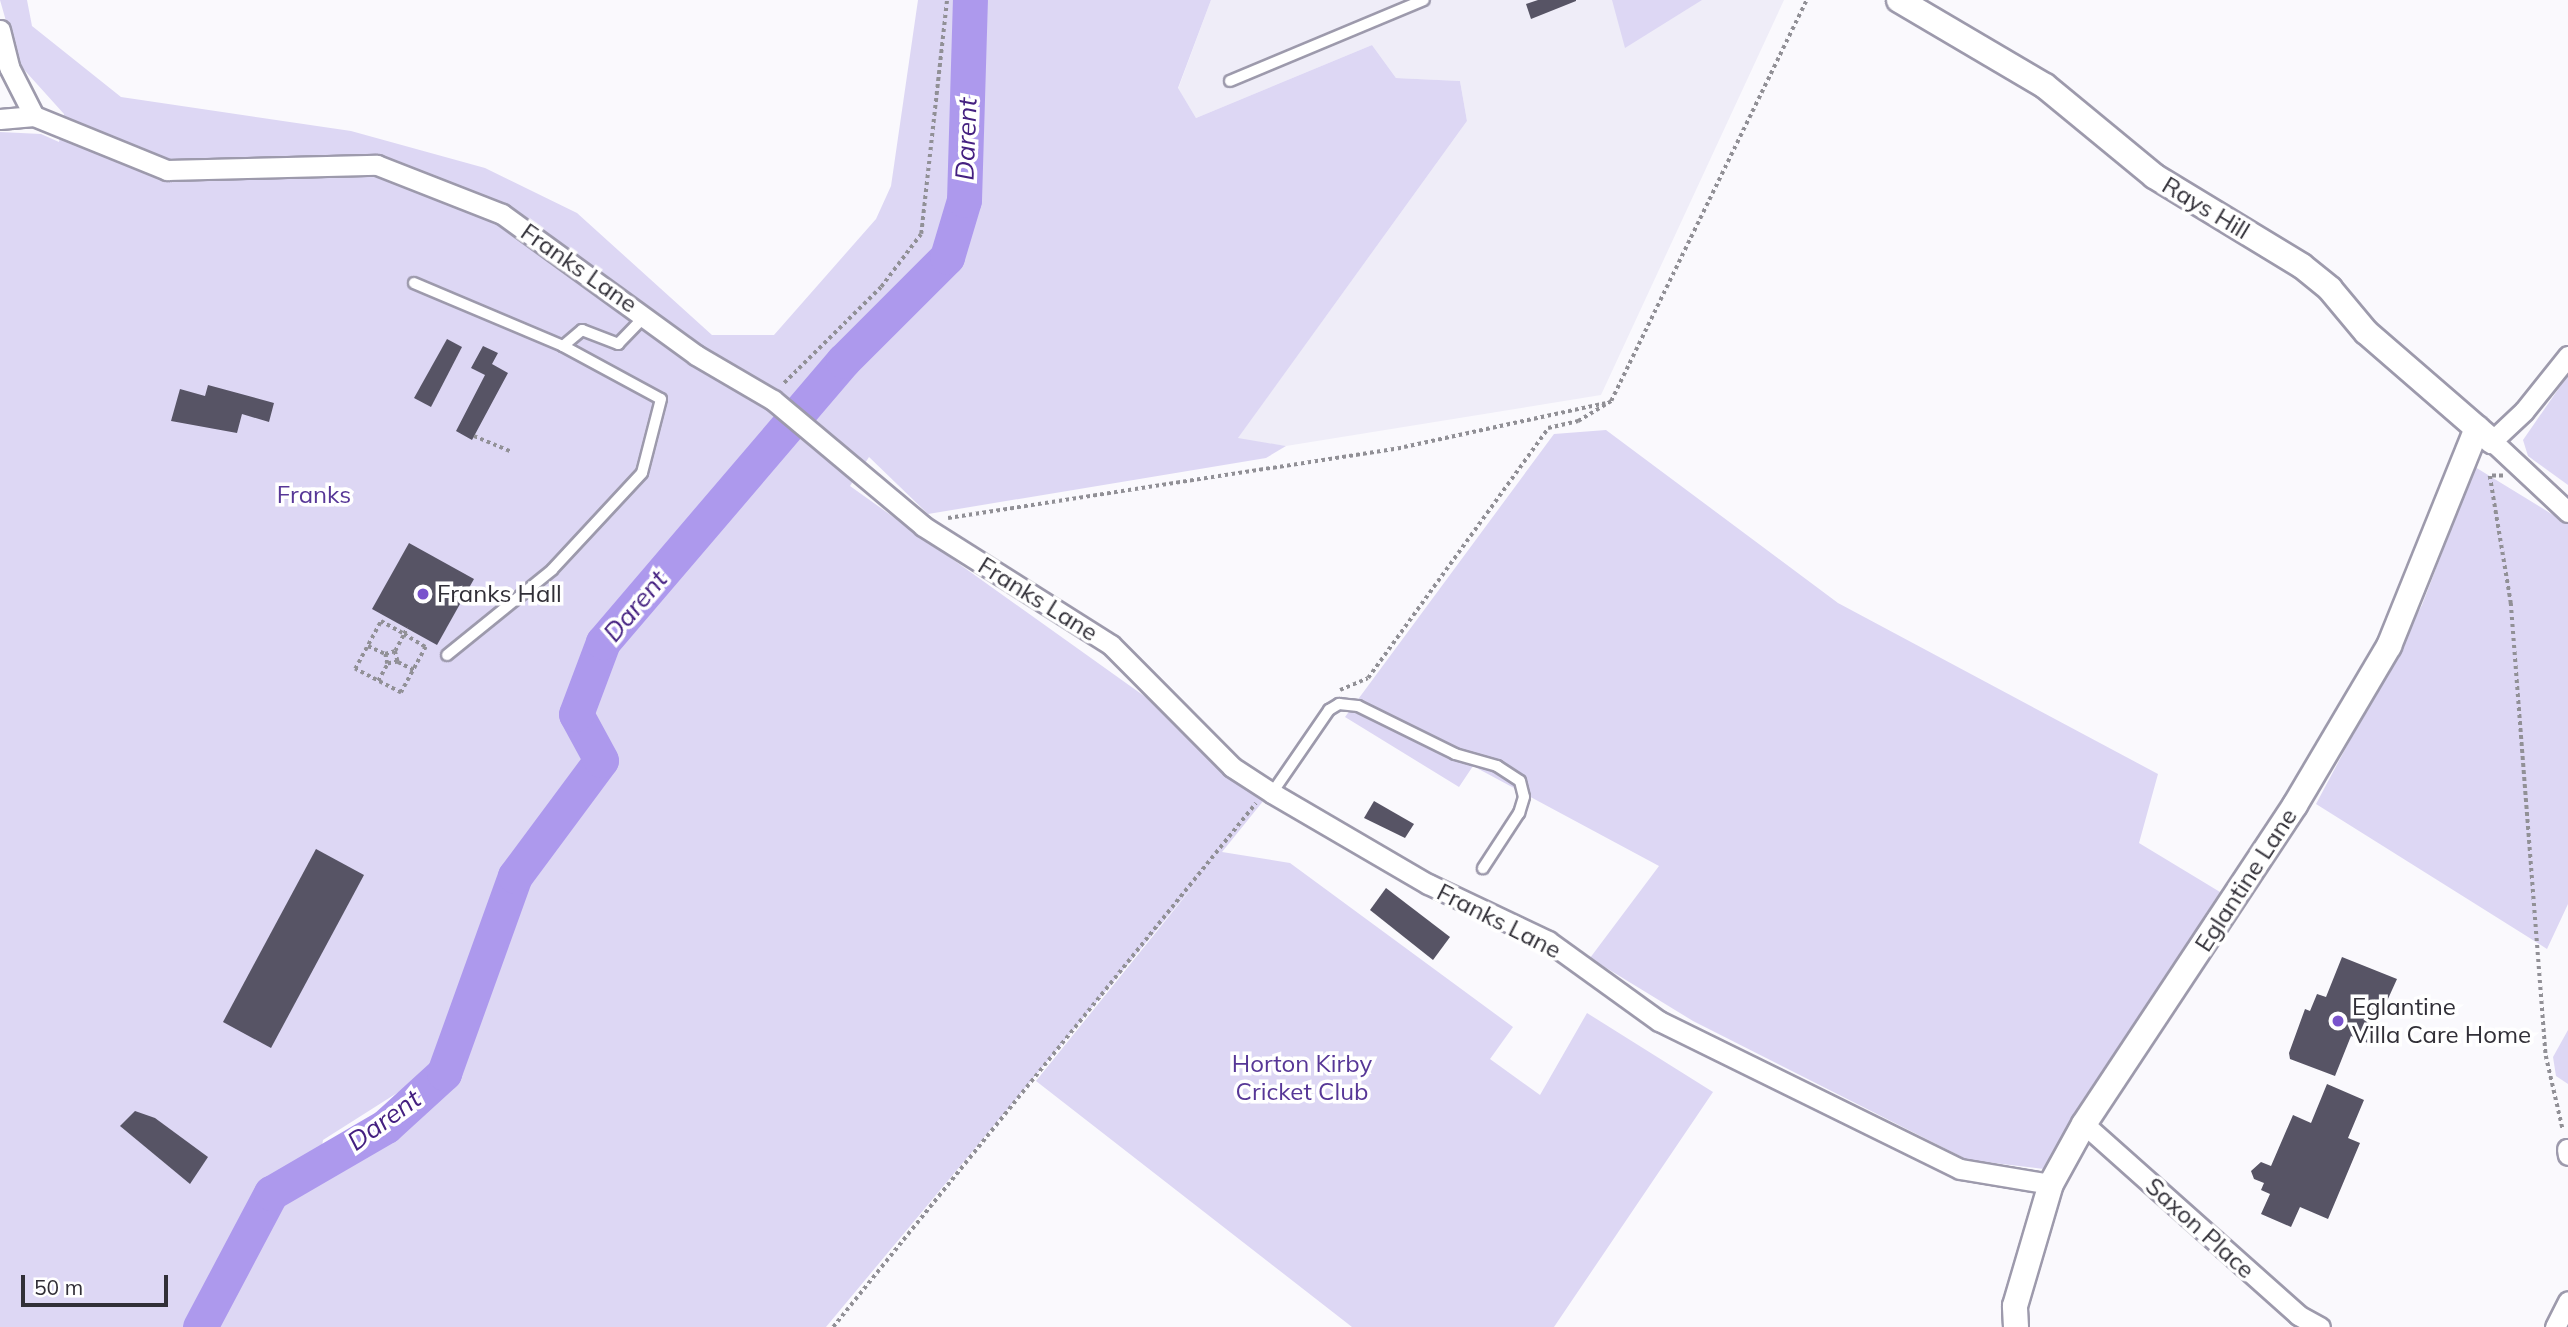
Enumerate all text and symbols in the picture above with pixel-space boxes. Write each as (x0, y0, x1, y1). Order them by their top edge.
water label: Darent (949, 97, 983, 181)
street label: Rays Hill (2157, 171, 2255, 245)
street label: Franks Lane (515, 217, 643, 319)
park label: Franks (277, 481, 351, 509)
street label: Franks Lane (973, 551, 1103, 647)
water label: Darent (596, 564, 674, 648)
place label: Franks Hall (437, 580, 562, 608)
marker: Franks Hall (415, 586, 431, 602)
street label: Eglantine Lane (2189, 803, 2303, 957)
street label: Franks Lane (1432, 877, 1566, 965)
place label: Eglantine Villa Care Home (2352, 993, 2531, 1049)
marker: Eglantine Villa Care Home (2330, 1013, 2346, 1029)
park label: Horton Kirby Cricket Club (1232, 1050, 1372, 1106)
water label: Darent (341, 1083, 427, 1157)
street label: Saxon Place (2140, 1172, 2260, 1284)
scale bar (24, 1260, 172, 1304)
text: 50 m (34, 1274, 83, 1300)

